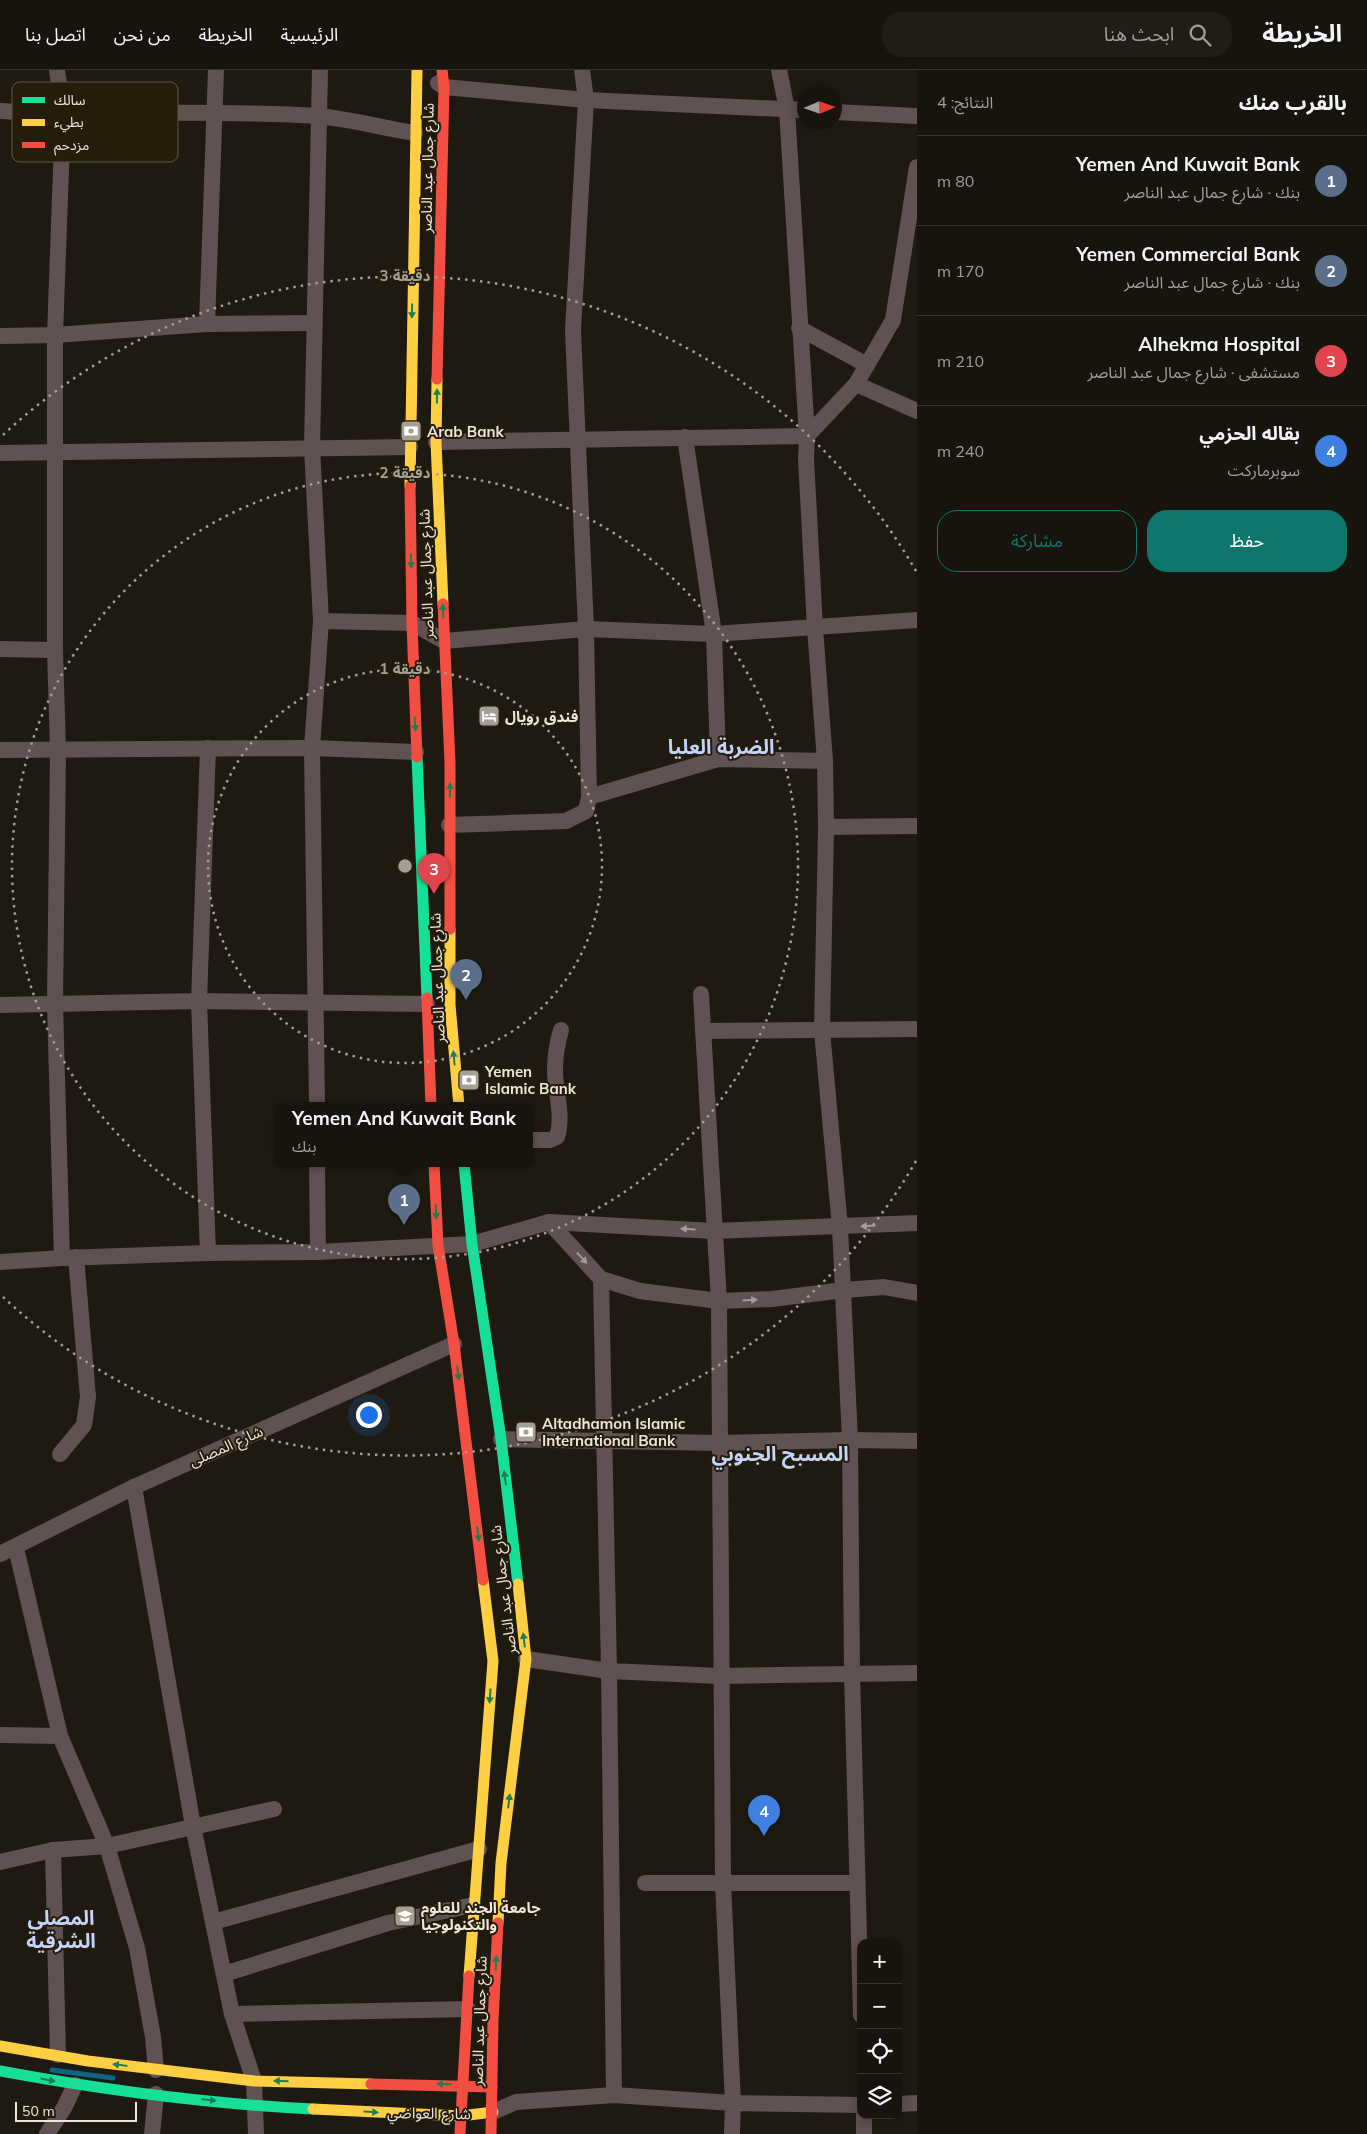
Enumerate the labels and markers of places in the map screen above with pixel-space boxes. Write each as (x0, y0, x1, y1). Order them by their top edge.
bank icon: Arab Bank (399, 419, 423, 443)
place label: Arab Bank (427, 422, 504, 441)
hotel icon: فندق رويال (477, 704, 501, 728)
place label: فندق رويال (505, 707, 578, 726)
pin: 3 (418, 853, 450, 894)
centre of rings (396, 857, 414, 875)
pin: 2 (450, 959, 482, 1000)
place label: Yemen Islamic Bank (484, 1062, 577, 1098)
bank icon: Yemen Islamic Bank (457, 1068, 481, 1092)
pin: 1 (388, 1184, 420, 1225)
place label: Altadhamon Islamic International Bank (542, 1414, 686, 1450)
bank icon: Altadhamon Islamic International Bank (514, 1420, 538, 1444)
pin: 4 (748, 1795, 780, 1836)
place label: جامعة الجند للعلوم والتكنولوجيا (421, 1898, 541, 1934)
school or university icon: جامعة الجند للعلوم والتكنولوجيا (393, 1904, 417, 1928)

